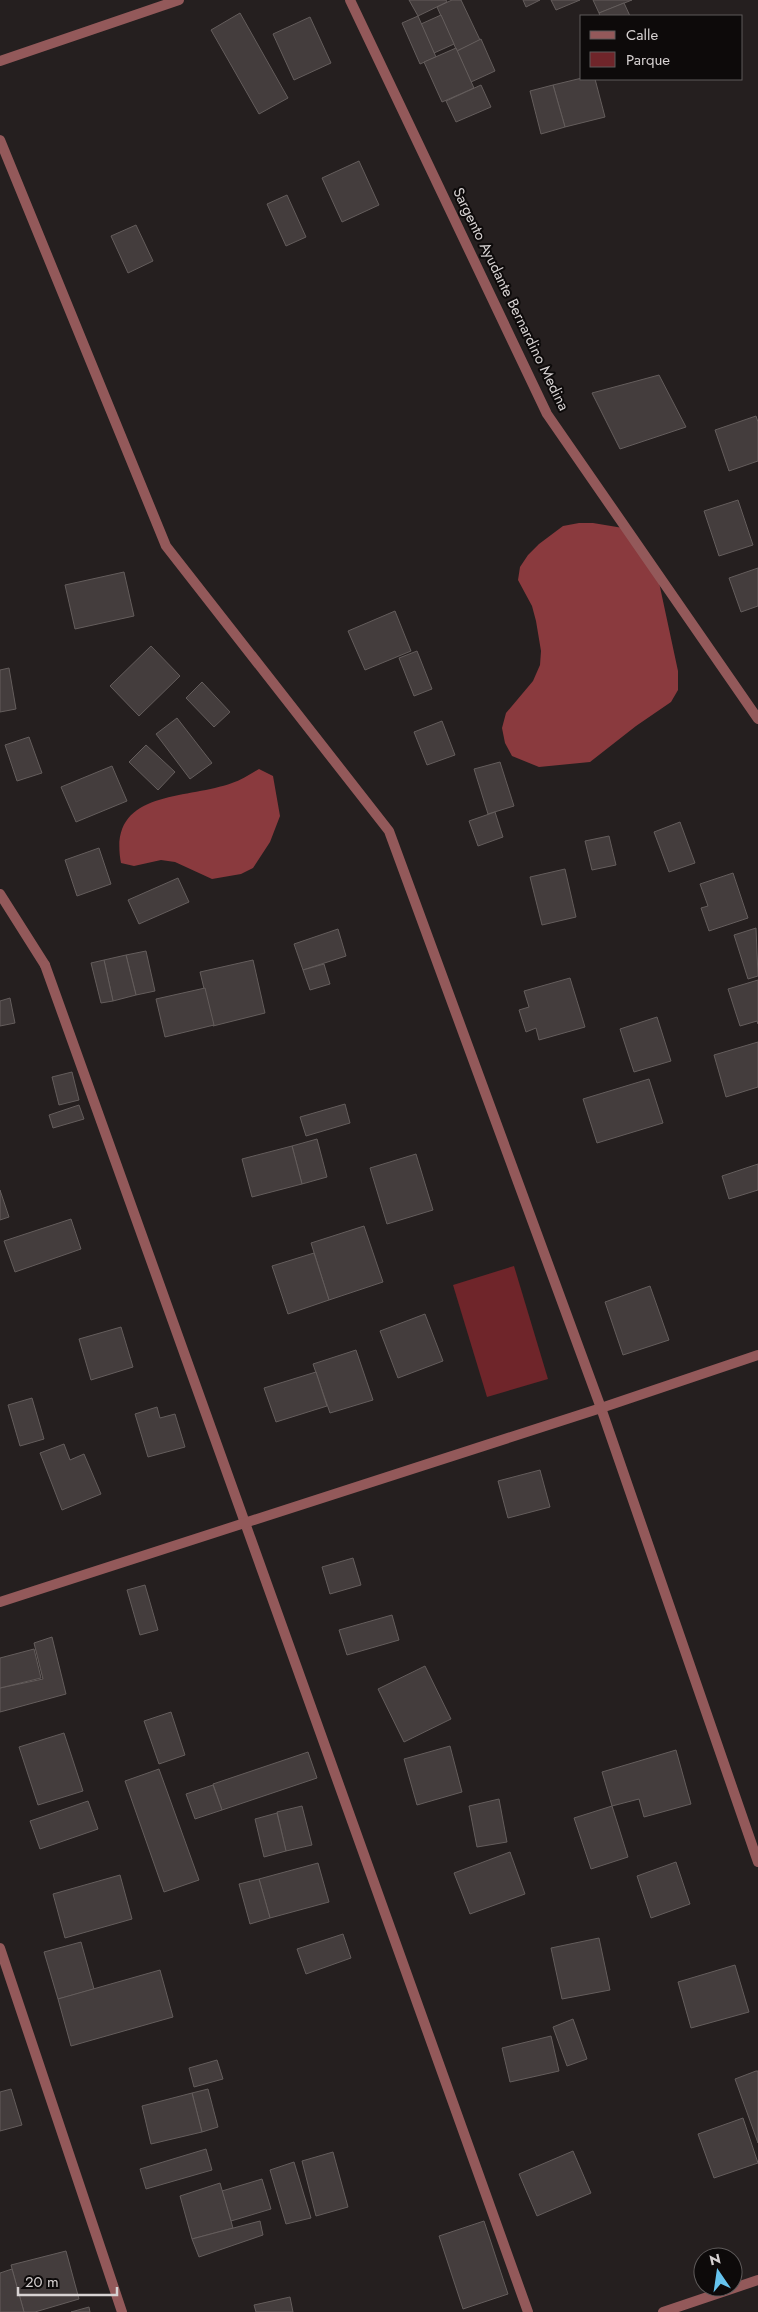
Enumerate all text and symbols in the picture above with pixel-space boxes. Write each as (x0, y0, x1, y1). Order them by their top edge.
legend (580, 15, 743, 80)
text: Calle (626, 24, 658, 46)
text: Parque (626, 49, 670, 71)
street label: Sargento Ayudante Bernardino Medina (447, 184, 575, 414)
north arrow (693, 2247, 743, 2297)
text: N (707, 2248, 723, 2270)
scale bar (18, 2264, 116, 2296)
text: 20 m (25, 2271, 59, 2293)

